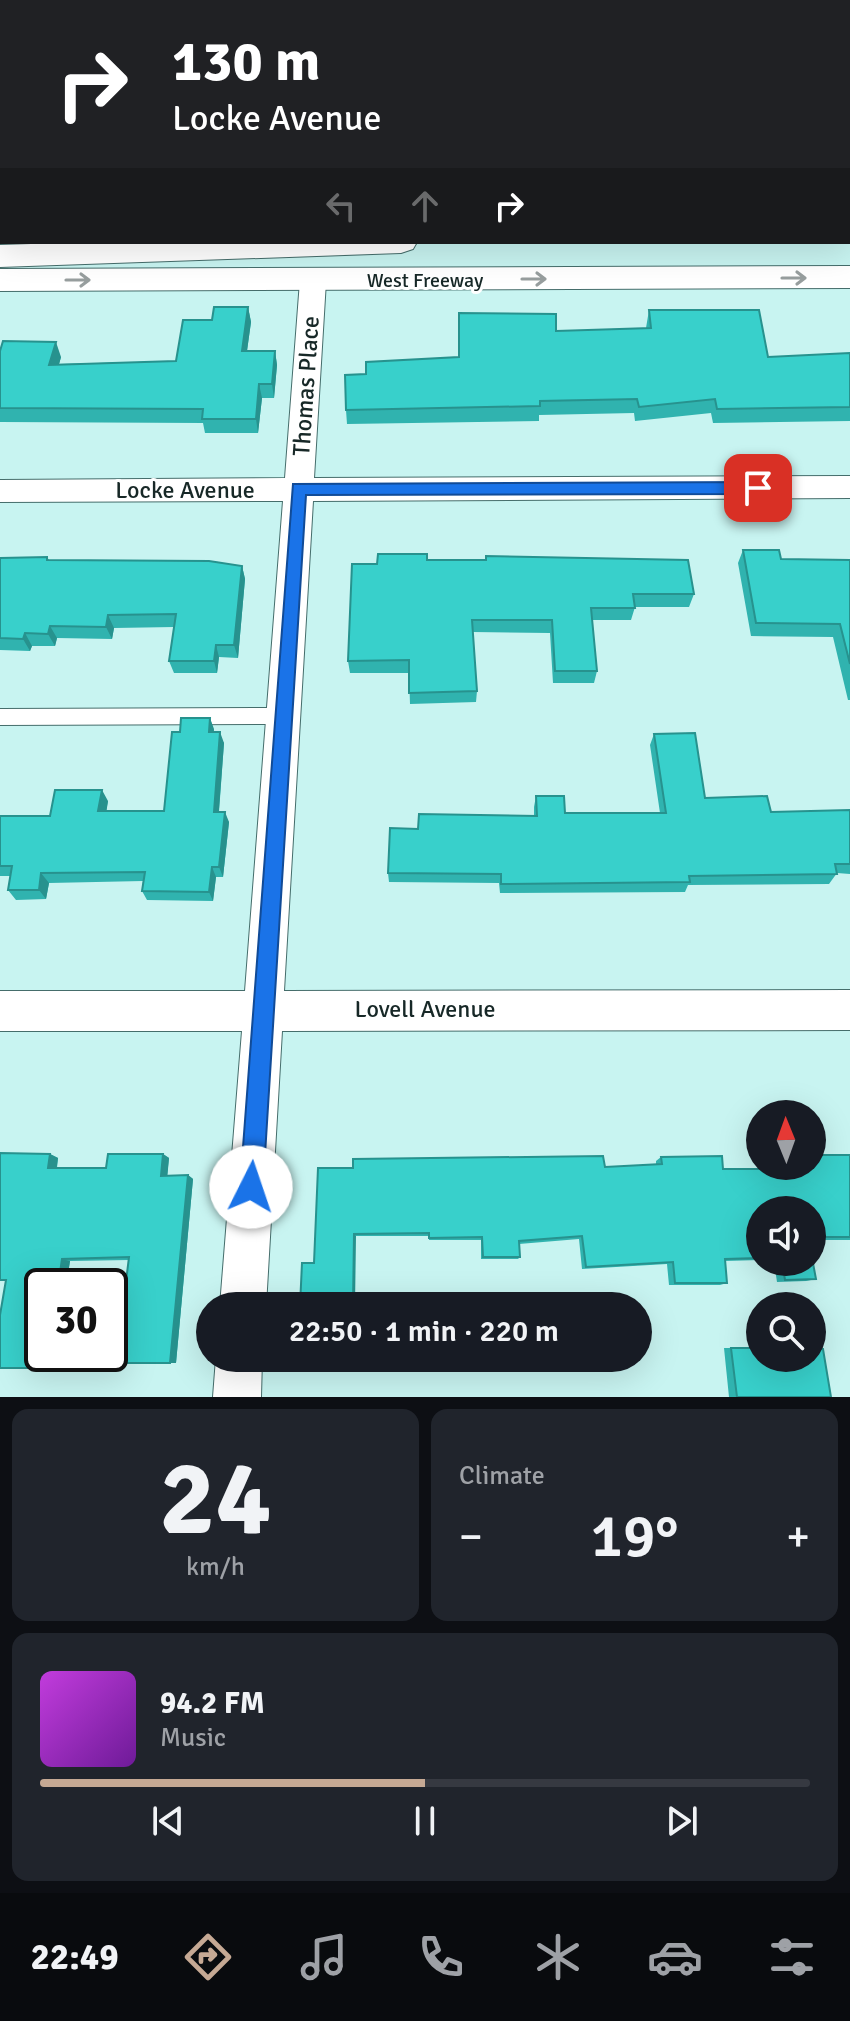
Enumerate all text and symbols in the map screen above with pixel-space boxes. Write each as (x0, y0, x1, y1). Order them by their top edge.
text: 130 m (172, 27, 320, 96)
icon: right (40, 32, 144, 136)
text: Locke Avenue (172, 96, 381, 141)
icon: left (319, 184, 363, 228)
icon: ahead (403, 184, 447, 228)
icon: right (487, 184, 531, 228)
street label: West Freeway (367, 268, 484, 293)
one-way arrow (780, 270, 807, 285)
one-way arrow (520, 271, 547, 287)
one-way arrow (64, 272, 91, 288)
street label: Thomas Place (286, 315, 326, 457)
pin (724, 454, 792, 522)
icon: arrive (736, 466, 780, 510)
street label: Locke Avenue (115, 475, 255, 505)
street label: Lovell Avenue (355, 994, 495, 1024)
north arrow (746, 1100, 826, 1180)
map controls (746, 1100, 826, 1372)
position arrow (209, 1145, 293, 1229)
button: sound (746, 1196, 826, 1276)
speed limit sign: 30 (24, 1268, 128, 1372)
button: search (746, 1292, 826, 1372)
text: 22:50 · 1 min · 220 m (289, 1313, 559, 1350)
text: 24 (159, 1435, 272, 1563)
text: Climate (459, 1460, 545, 1492)
text: 19° (591, 1500, 678, 1574)
text: − (459, 1510, 483, 1564)
text: + (786, 1510, 810, 1564)
text: km/h (186, 1551, 245, 1583)
text: 94.2 FM (160, 1685, 265, 1722)
text: Music (160, 1722, 226, 1754)
icon: previous (146, 1799, 190, 1843)
icon: pause (403, 1799, 447, 1843)
icon: next (660, 1799, 704, 1843)
icon: directions (180, 1929, 236, 1985)
icon: music (296, 1929, 352, 1985)
icon: phone (413, 1929, 469, 1985)
icon: climate (530, 1929, 586, 1985)
icon: car (647, 1929, 703, 1985)
icon: filters (764, 1929, 820, 1985)
text: 22:49 (30, 1935, 119, 1980)

